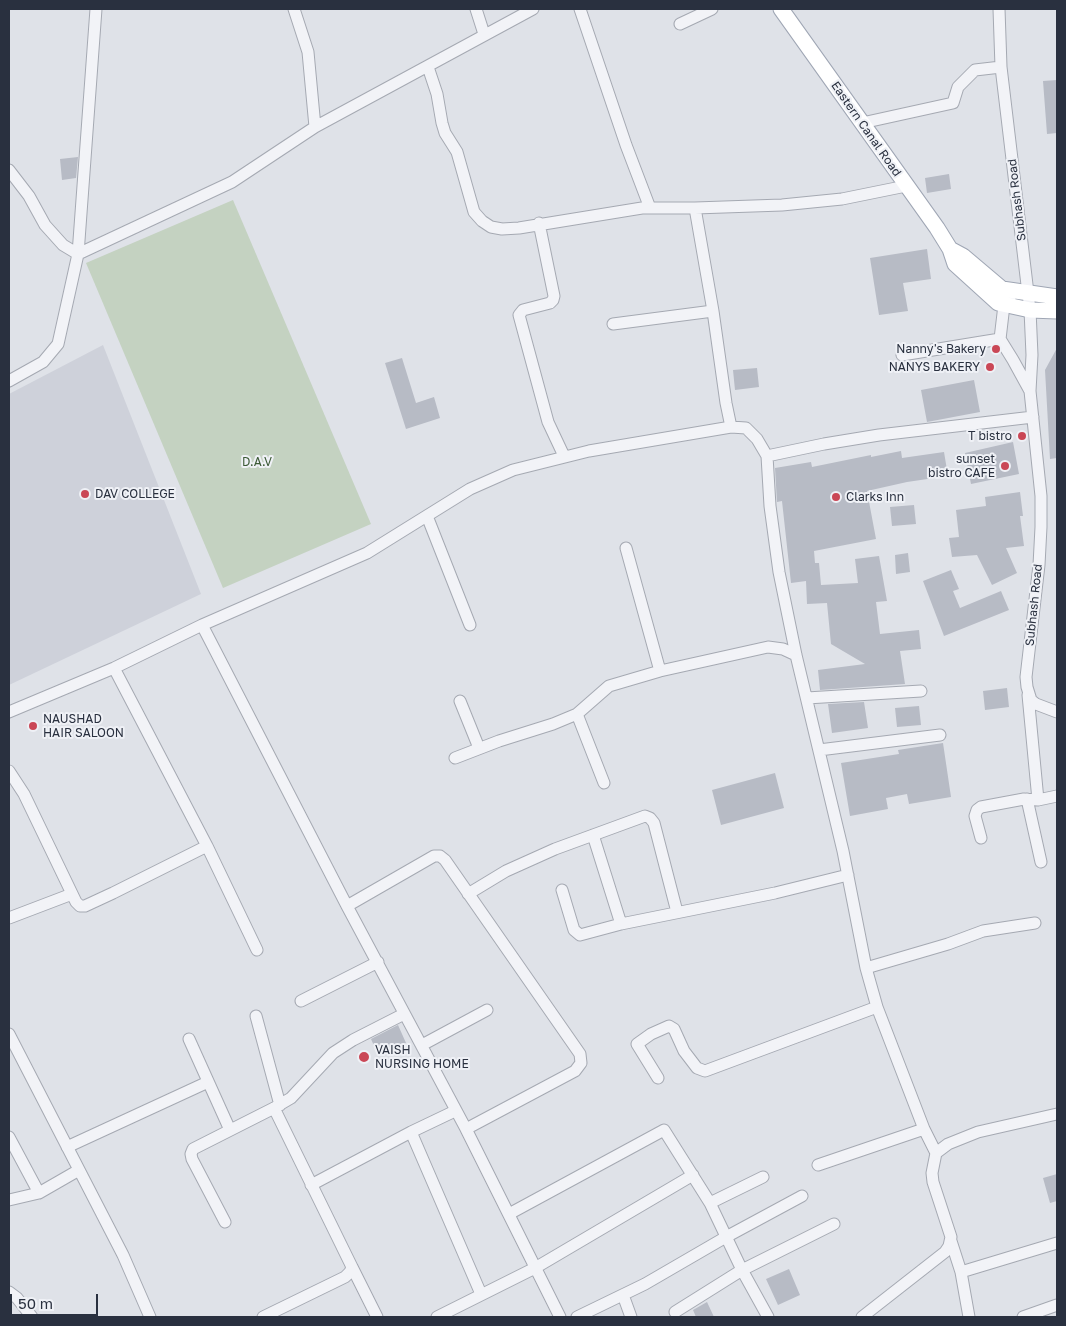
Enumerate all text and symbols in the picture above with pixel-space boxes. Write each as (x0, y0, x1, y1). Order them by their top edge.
street label: Eastern Canal Road (828, 79, 904, 179)
street label: Subhash Road (1005, 158, 1029, 242)
place label: Nanny's Bakery (896, 342, 986, 356)
marker: Nanny's Bakery (990, 343, 1002, 355)
place label: NANYS BAKERY (889, 360, 980, 374)
marker: NANYS BAKERY (984, 361, 996, 373)
place label: T bistro (968, 429, 1012, 443)
marker: T bistro (1016, 430, 1028, 442)
place label: sunset bistro CAFE (928, 452, 995, 480)
park label: D.A.V (242, 455, 272, 469)
marker: sunset bistro CAFE (999, 460, 1011, 472)
place label: DAV COLLEGE (95, 487, 175, 501)
marker: DAV COLLEGE (79, 488, 91, 500)
place label: Clarks Inn (846, 490, 904, 504)
marker: Clarks Inn (830, 491, 842, 503)
street label: Subhash Road (1023, 563, 1045, 647)
place label: NAUSHAD HAIR SALOON (43, 712, 124, 740)
marker: NAUSHAD HAIR SALOON (27, 720, 39, 732)
place label: VAISH NURSING HOME (375, 1043, 469, 1071)
marker: VAISH NURSING HOME (357, 1050, 371, 1064)
scale bar (12, 1284, 100, 1316)
text: 50 m (18, 1294, 53, 1312)

